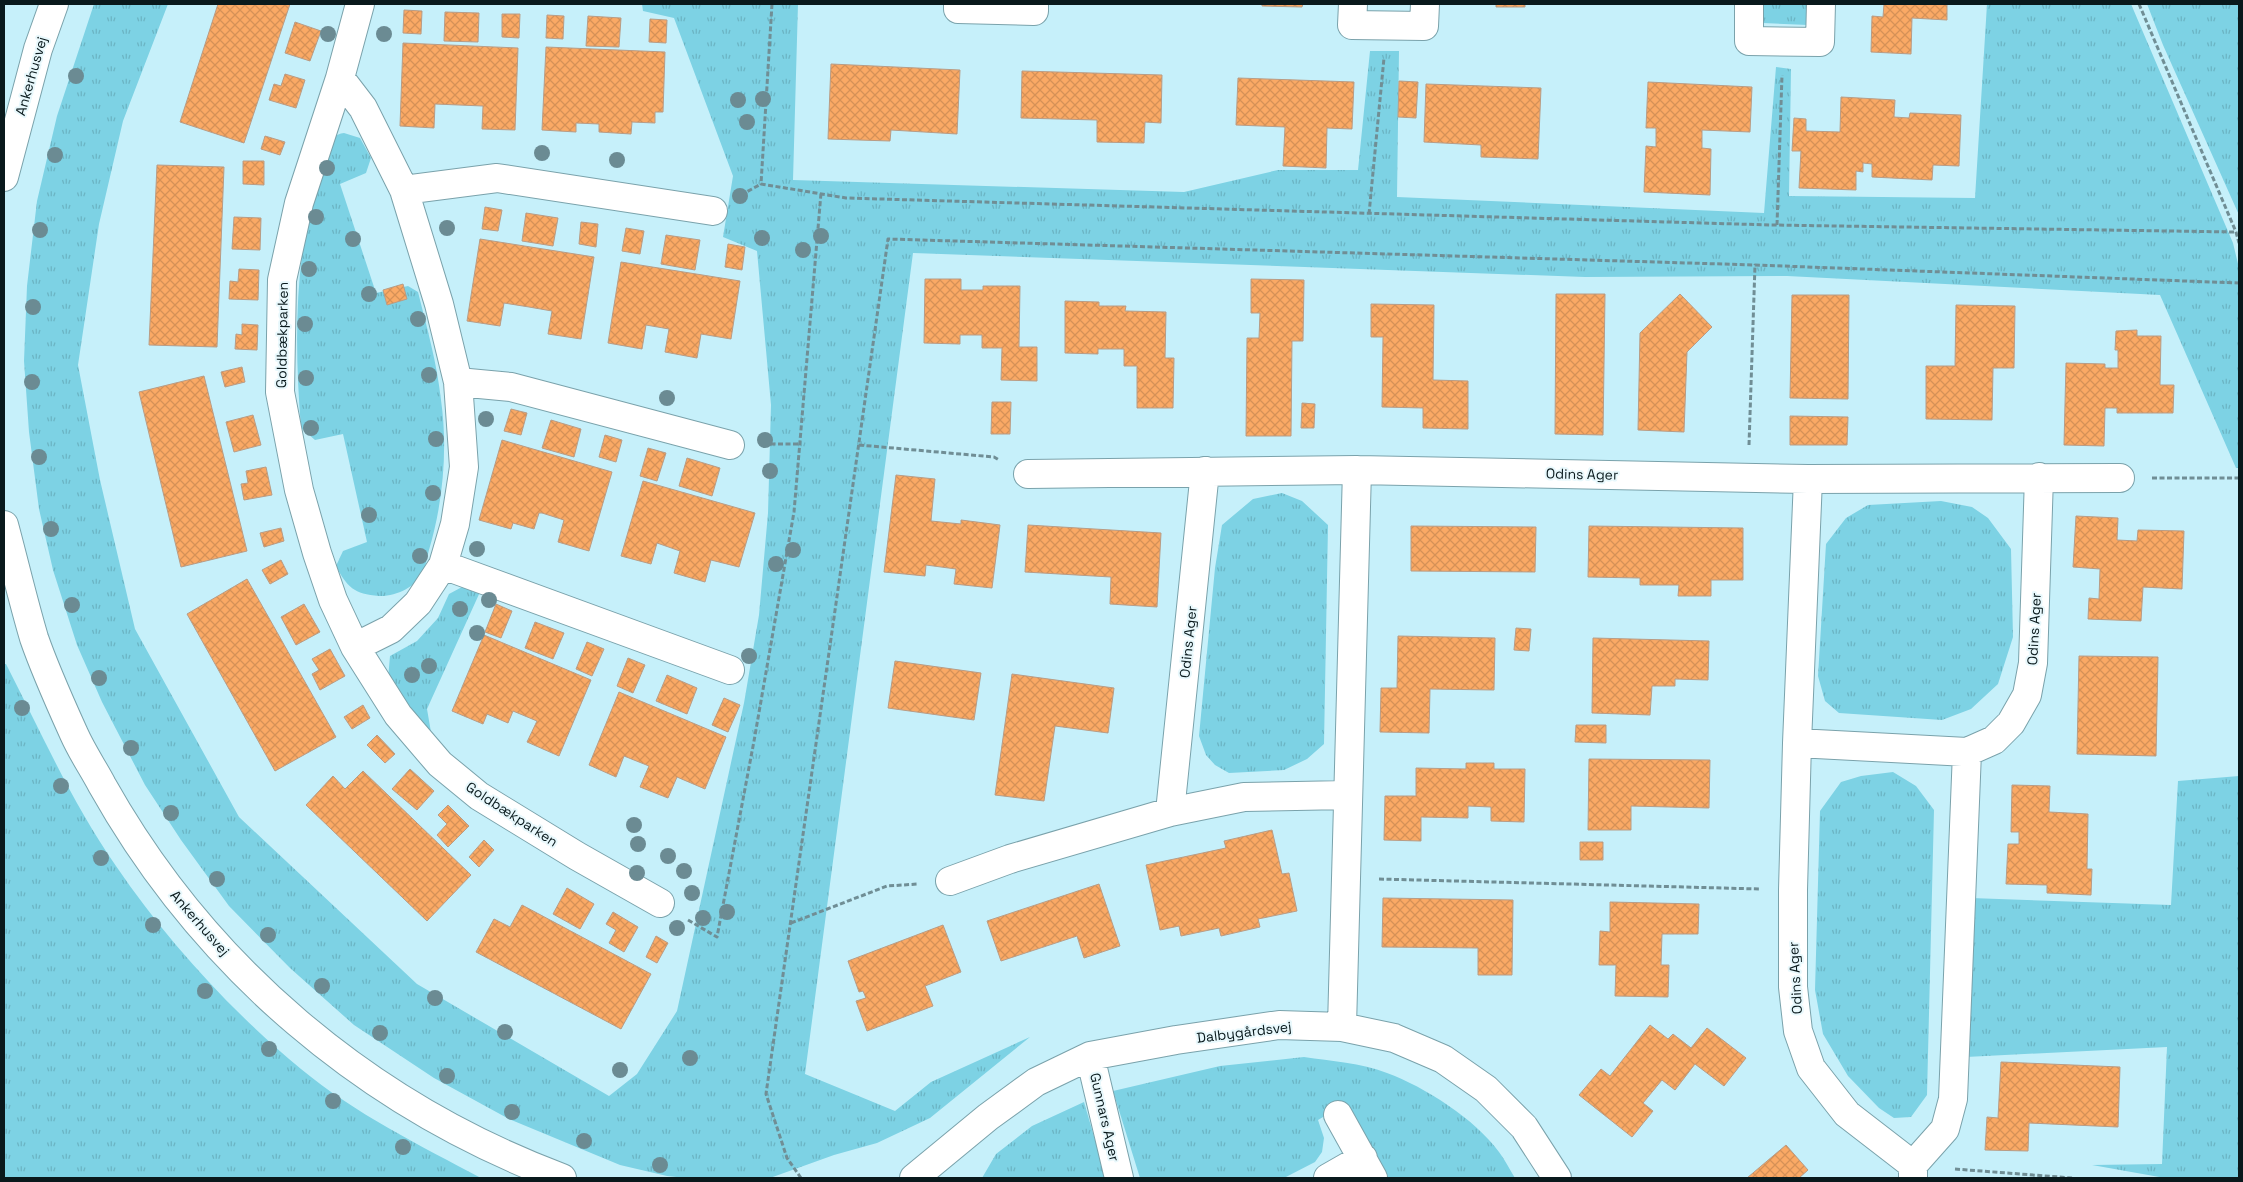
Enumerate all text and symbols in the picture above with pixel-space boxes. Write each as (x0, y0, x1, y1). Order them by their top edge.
street label: Ankerhusvej (11, 34, 51, 118)
street label: Goldbækparken (272, 282, 292, 388)
street label: Odins Ager (1546, 464, 1618, 484)
street label: Odins Ager (2023, 592, 2045, 666)
street label: Odins Ager (1175, 605, 1201, 679)
street label: Goldbækparken (463, 778, 561, 850)
street label: Ankerhusvej (167, 886, 233, 960)
street label: Odins Ager (1784, 941, 1806, 1015)
street label: Dalbygårdsvej (1195, 1017, 1293, 1047)
street label: Gunnars Ager (1086, 1071, 1124, 1163)

